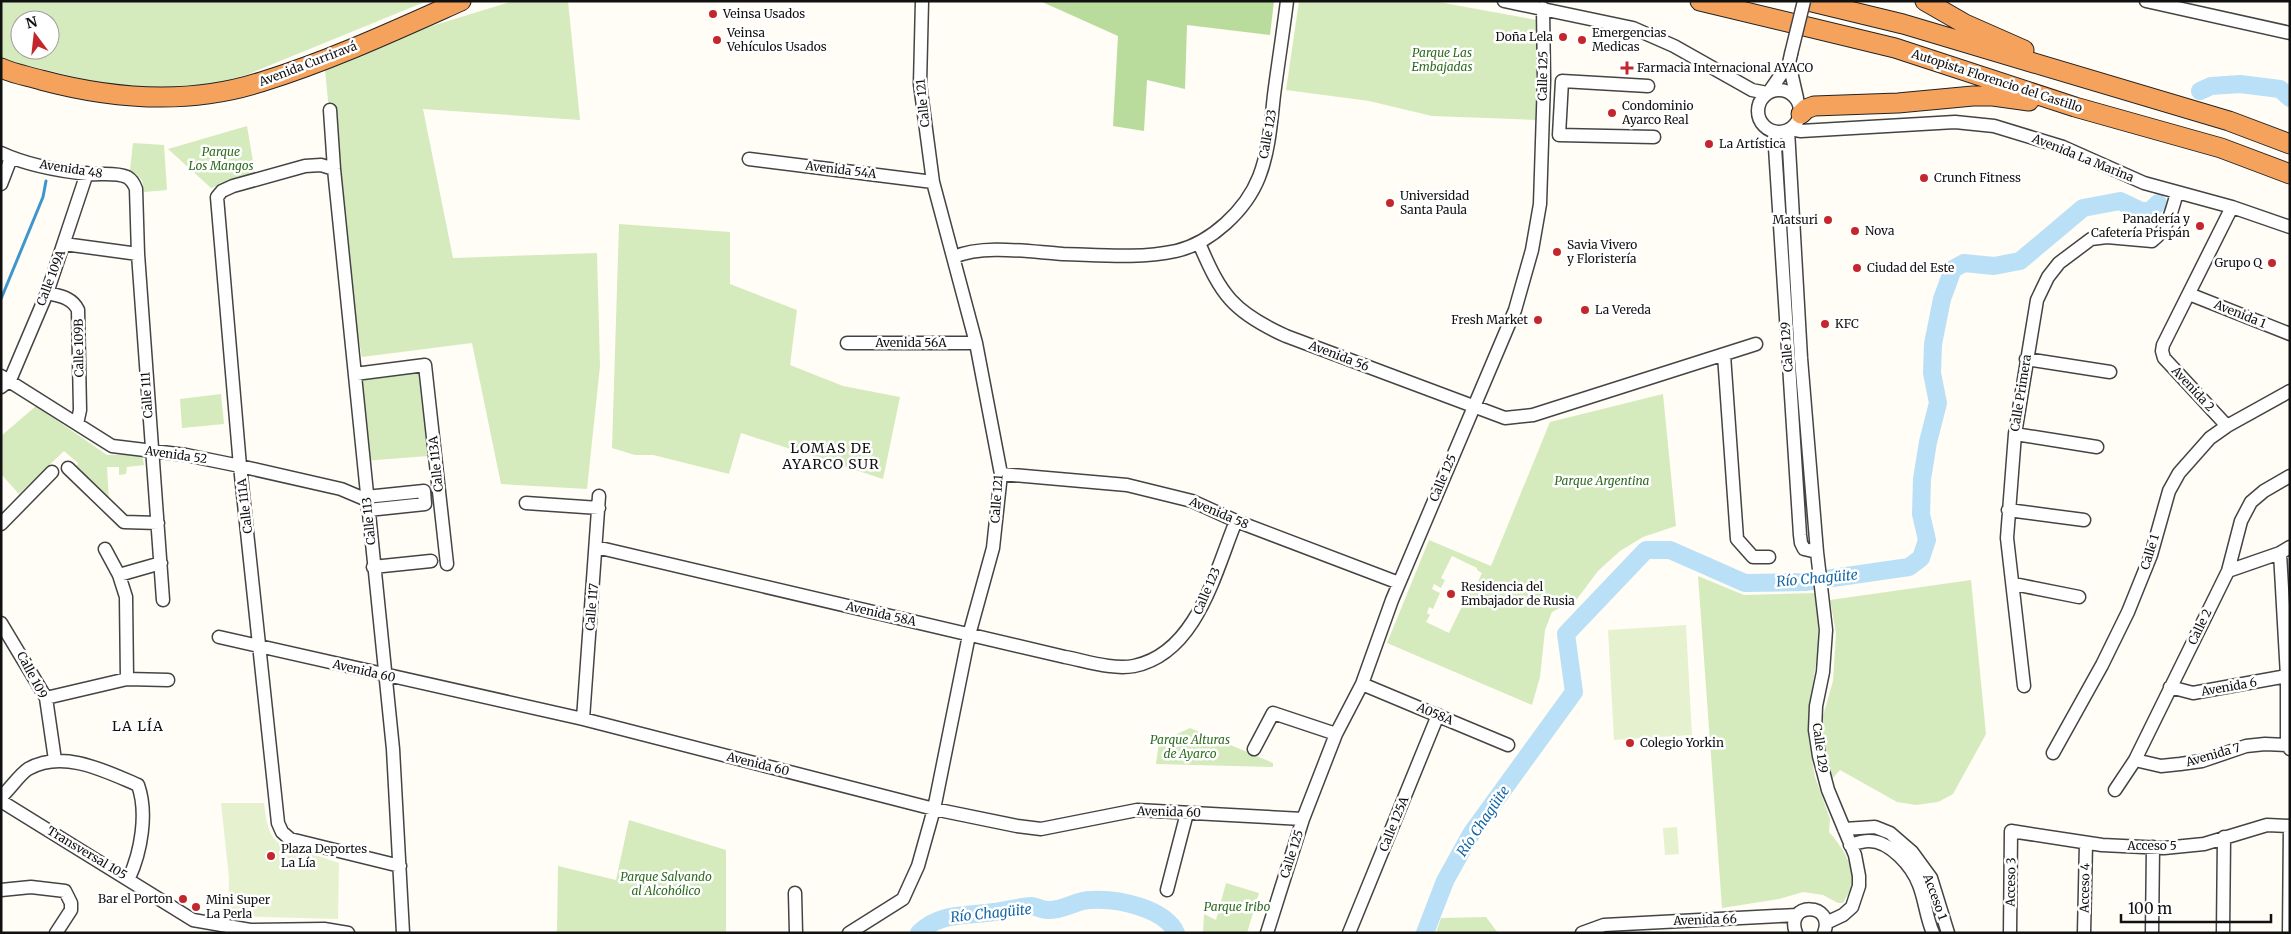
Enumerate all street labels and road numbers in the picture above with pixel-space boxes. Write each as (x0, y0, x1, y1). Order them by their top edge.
street label: Avenida Curriravá (256, 38, 359, 89)
street label: Autopista Florencio del Castillo (1909, 45, 2084, 115)
street label: Calle 125 (1535, 51, 1550, 101)
street label: Calle 121 (912, 78, 932, 128)
street label: Calle 123 (1256, 108, 1279, 160)
street label: Avenida La Marina (2029, 130, 2137, 185)
street label: Avenida 48 (38, 156, 104, 181)
street label: Avenida 54A (804, 158, 878, 181)
street label: Calle 109A (33, 247, 68, 308)
street label: Avenida 1 (2211, 296, 2269, 331)
street label: Calle 109B (70, 319, 87, 377)
street label: Calle 129 (1777, 321, 1796, 373)
street label: Avenida 56A (874, 335, 947, 350)
street label: Avenida 56 (1306, 337, 1371, 374)
street label: Calle Primera (2007, 353, 2034, 433)
street label: Avenida 2 (2168, 362, 2218, 414)
street label: Calle 111 (137, 371, 156, 419)
street label: Calle 113A (425, 435, 446, 493)
street label: Avenida 52 (143, 443, 208, 466)
street label: Calle 125 (1426, 452, 1459, 504)
street label: Calle 121 (987, 474, 1006, 524)
street label: Calle 111A (234, 477, 255, 534)
street label: Avenida 58 (1186, 493, 1251, 532)
street label: Calle 113 (359, 496, 378, 546)
street label: Calle 1 (2137, 532, 2162, 571)
street label: Calle 123 (1190, 565, 1223, 617)
street label: Calle 117 (582, 582, 601, 631)
street label: Avenida 58A (844, 598, 918, 629)
street label: Calle 2 (2184, 606, 2215, 647)
street label: Calle 109 (14, 649, 51, 701)
street label: Avenida 60 (330, 656, 397, 685)
street label: Avenida 6 (2199, 674, 2258, 699)
street label: A058A (1414, 699, 1456, 728)
street label: Calle 129 (1810, 722, 1831, 774)
street label: Avenida 7 (2183, 740, 2242, 770)
street label: Avenida 60 (724, 748, 791, 779)
street label: Calle 125A (1376, 794, 1412, 854)
street label: Avenida 60 (1136, 803, 1202, 820)
street label: Transversal 105 (45, 823, 130, 882)
street label: Calle 125 (1277, 828, 1306, 880)
street label: Acceso 5 (2126, 838, 2177, 853)
street label: Acceso 3 (2003, 857, 2018, 908)
street label: Acceso 4 (2077, 862, 2092, 914)
street label: Acceso 1 (1920, 871, 1951, 922)
street label: Avenida 66 (1672, 911, 1737, 928)

